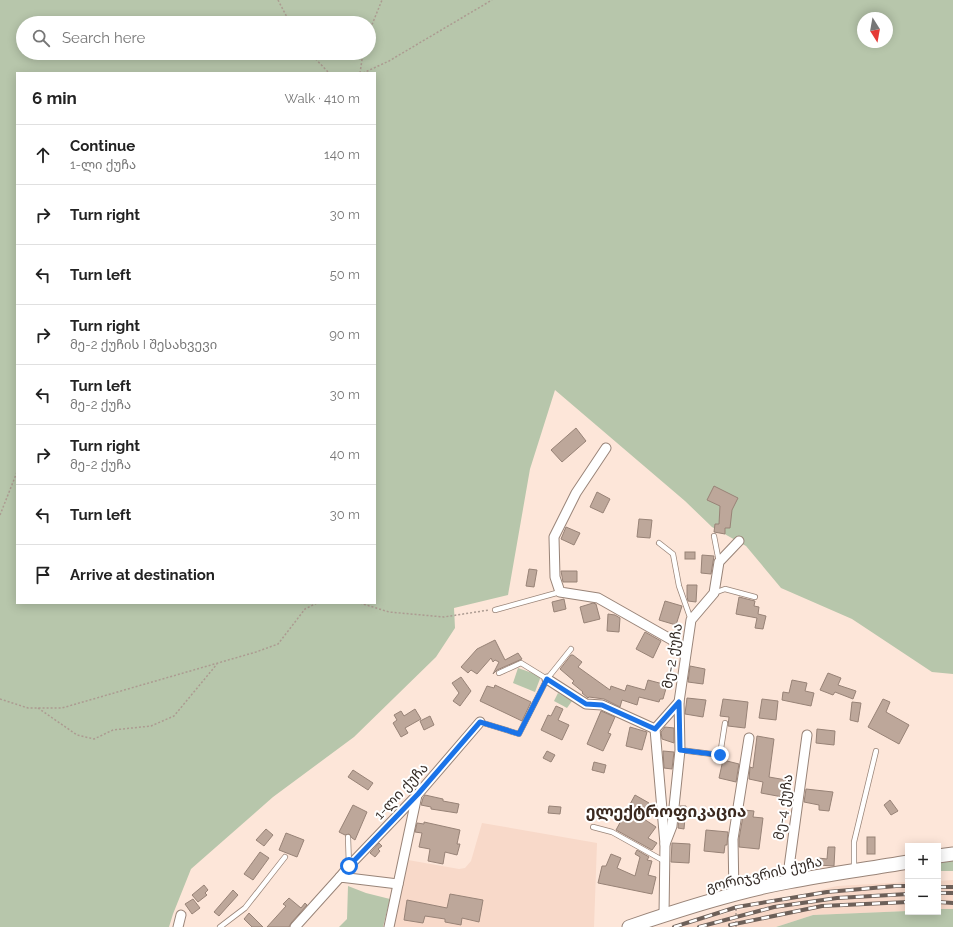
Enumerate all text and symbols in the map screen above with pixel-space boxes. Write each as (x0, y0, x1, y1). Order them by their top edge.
north arrow (857, 12, 893, 48)
search box (16, 16, 376, 60)
icon: search (30, 27, 52, 49)
text: Search here (62, 29, 145, 47)
text: 6 min (32, 88, 77, 108)
text: Walk · 410 m (285, 91, 360, 106)
text: Continue (70, 137, 135, 155)
icon: ahead (32, 144, 54, 166)
text: 140 m (324, 147, 360, 162)
text: 1-ლი ქუჩა (70, 157, 136, 172)
icon: right (32, 204, 54, 226)
text: Turn right (70, 206, 140, 224)
text: 30 m (330, 207, 360, 222)
icon: left (32, 264, 54, 286)
text: Turn left (70, 266, 131, 284)
text: 50 m (330, 267, 360, 282)
text: Turn right (70, 317, 140, 335)
icon: right (32, 324, 54, 346)
text: 90 m (329, 327, 360, 342)
text: მე-2 ქუჩის I შესახვევი (70, 337, 217, 352)
text: Turn left (70, 377, 131, 395)
icon: left (32, 384, 54, 406)
text: 30 m (330, 387, 360, 402)
text: მე-2 ქუჩა (70, 397, 131, 412)
text: Turn right (70, 437, 140, 455)
icon: right (32, 444, 54, 466)
text: 40 m (330, 447, 360, 462)
text: მე-2 ქუჩა (70, 457, 131, 472)
icon: left (32, 504, 54, 526)
text: Turn left (70, 506, 131, 524)
text: 30 m (330, 507, 360, 522)
icon: arrive (32, 564, 54, 586)
text: Arrive at destination (70, 566, 215, 584)
street label: მე-2 ქუჩა (659, 622, 686, 690)
route end (711, 746, 729, 764)
street label: 1-ლი ქუჩა (371, 759, 432, 823)
street label: მე-4 ქუჩა (770, 773, 797, 841)
district label: ელექტროფიკაცია (586, 802, 746, 822)
map controls (905, 843, 941, 915)
button: + (905, 843, 941, 879)
street label: გორიჯვრის ქუჩა (704, 853, 824, 896)
route start (340, 857, 358, 875)
button: − (905, 879, 941, 915)

